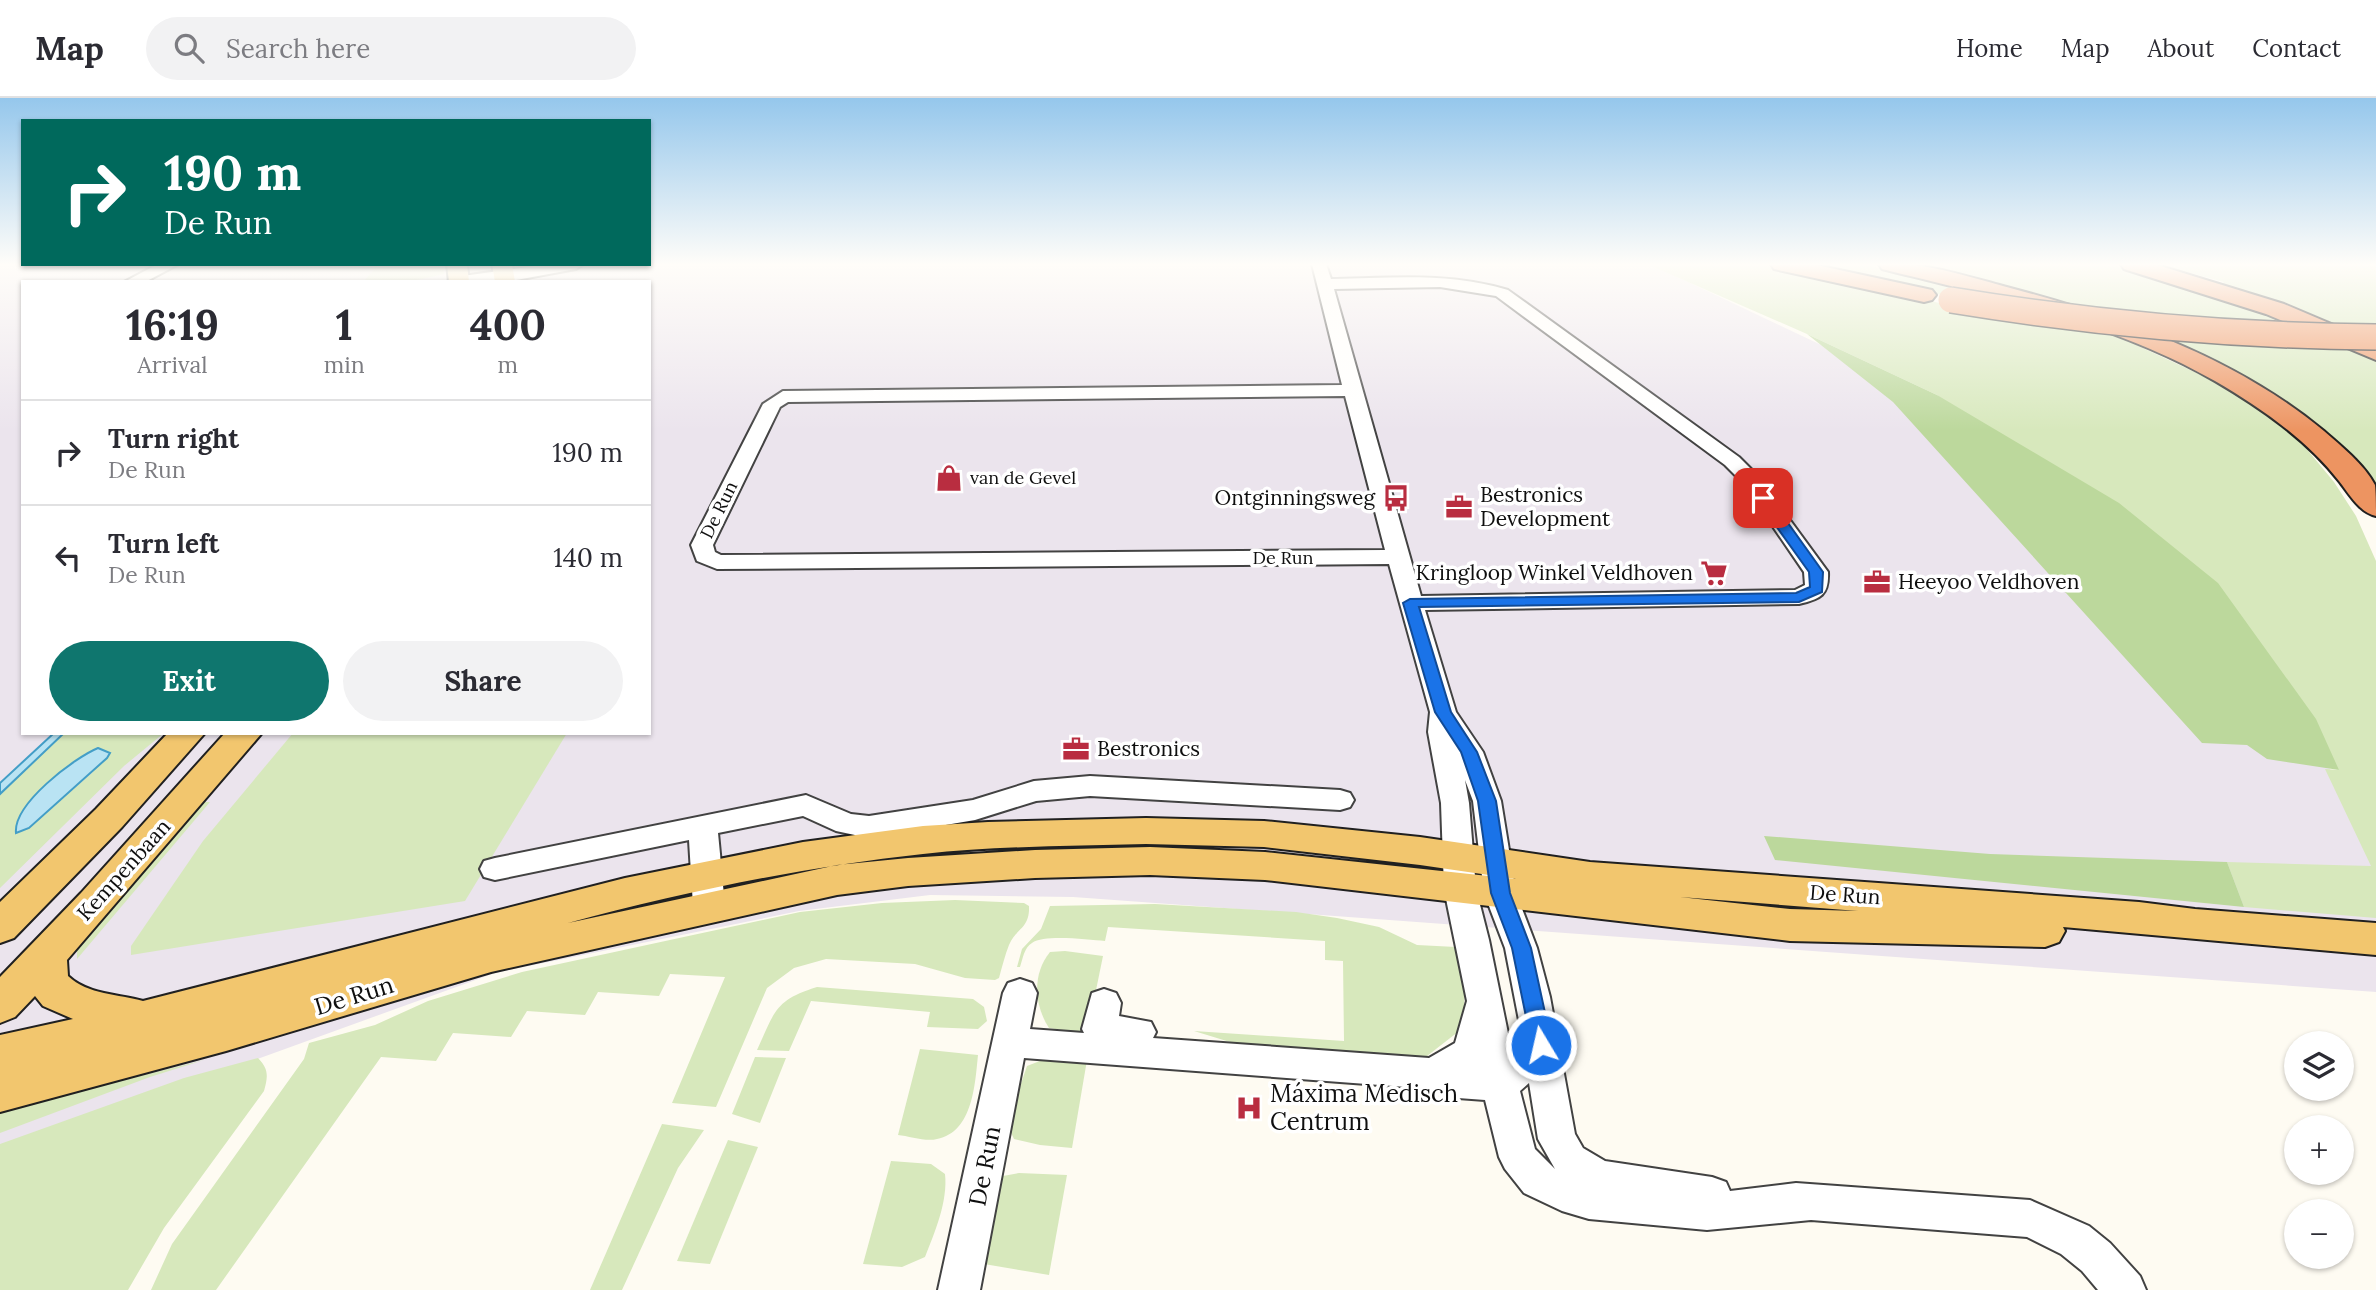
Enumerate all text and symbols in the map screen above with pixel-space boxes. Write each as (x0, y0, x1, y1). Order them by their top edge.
search box (146, 17, 636, 80)
text: Map (35, 27, 104, 69)
icon: search (170, 29, 208, 67)
text: Search here (226, 32, 370, 65)
text: Home (1956, 33, 2023, 64)
text: Map (2061, 33, 2110, 64)
text: About (2148, 33, 2214, 64)
text: Contact (2252, 33, 2341, 64)
text: 190 m (164, 141, 301, 203)
icon: right (49, 147, 140, 238)
text: De Run (164, 202, 272, 243)
text: 16:19 (126, 298, 219, 352)
text: 1 (336, 298, 353, 352)
text: 400 (470, 298, 546, 352)
text: Arrival (137, 350, 208, 379)
text: min (324, 350, 365, 379)
text: m (498, 350, 518, 379)
text: Turn right (108, 422, 239, 455)
icon: right (49, 434, 87, 472)
text: 190 m (552, 436, 623, 469)
text: De Run (108, 455, 186, 484)
shop icon: van de Gevel (934, 463, 964, 493)
place label: van de Gevel (970, 466, 1076, 489)
pin (1733, 468, 1793, 528)
street label: De Run (695, 477, 742, 542)
icon: arrive (1744, 479, 1782, 517)
place label: Bestronics Development (1480, 481, 1611, 532)
bus stop icon: Ontginningsweg (1381, 483, 1411, 513)
place label: Ontginningsweg (1215, 484, 1375, 511)
office icon: Bestronics Development (1444, 492, 1474, 522)
text: Turn left (108, 527, 219, 560)
icon: left (49, 539, 87, 577)
text: 140 m (553, 541, 623, 574)
street label: De Run (1253, 546, 1314, 569)
supermarket icon: Kringloop Winkel Veldhoven (1699, 558, 1729, 588)
place label: Kringloop Winkel Veldhoven (1416, 559, 1693, 586)
text: De Run (108, 560, 186, 589)
office icon: Heeyoo Veldhoven (1862, 567, 1892, 597)
place label: Heeyoo Veldhoven (1898, 568, 2080, 595)
button: Exit (49, 641, 329, 721)
button: Share (343, 641, 623, 721)
office icon: Bestronics (1061, 734, 1091, 764)
place label: Bestronics (1097, 735, 1200, 762)
street label: Kempenbaan (71, 813, 176, 926)
street label: De Run (1809, 879, 1882, 910)
street label: De Run (311, 969, 397, 1022)
position arrow (1504, 1008, 1578, 1082)
map controls (2284, 1031, 2354, 1269)
button: layers (2284, 1031, 2354, 1101)
place label: Máxima Medisch Centrum (1270, 1078, 1458, 1137)
hospital icon: Máxima Medisch Centrum (1234, 1093, 1264, 1123)
button: + (2284, 1115, 2354, 1185)
street label: De Run (962, 1123, 1007, 1209)
button: − (2284, 1199, 2354, 1269)

